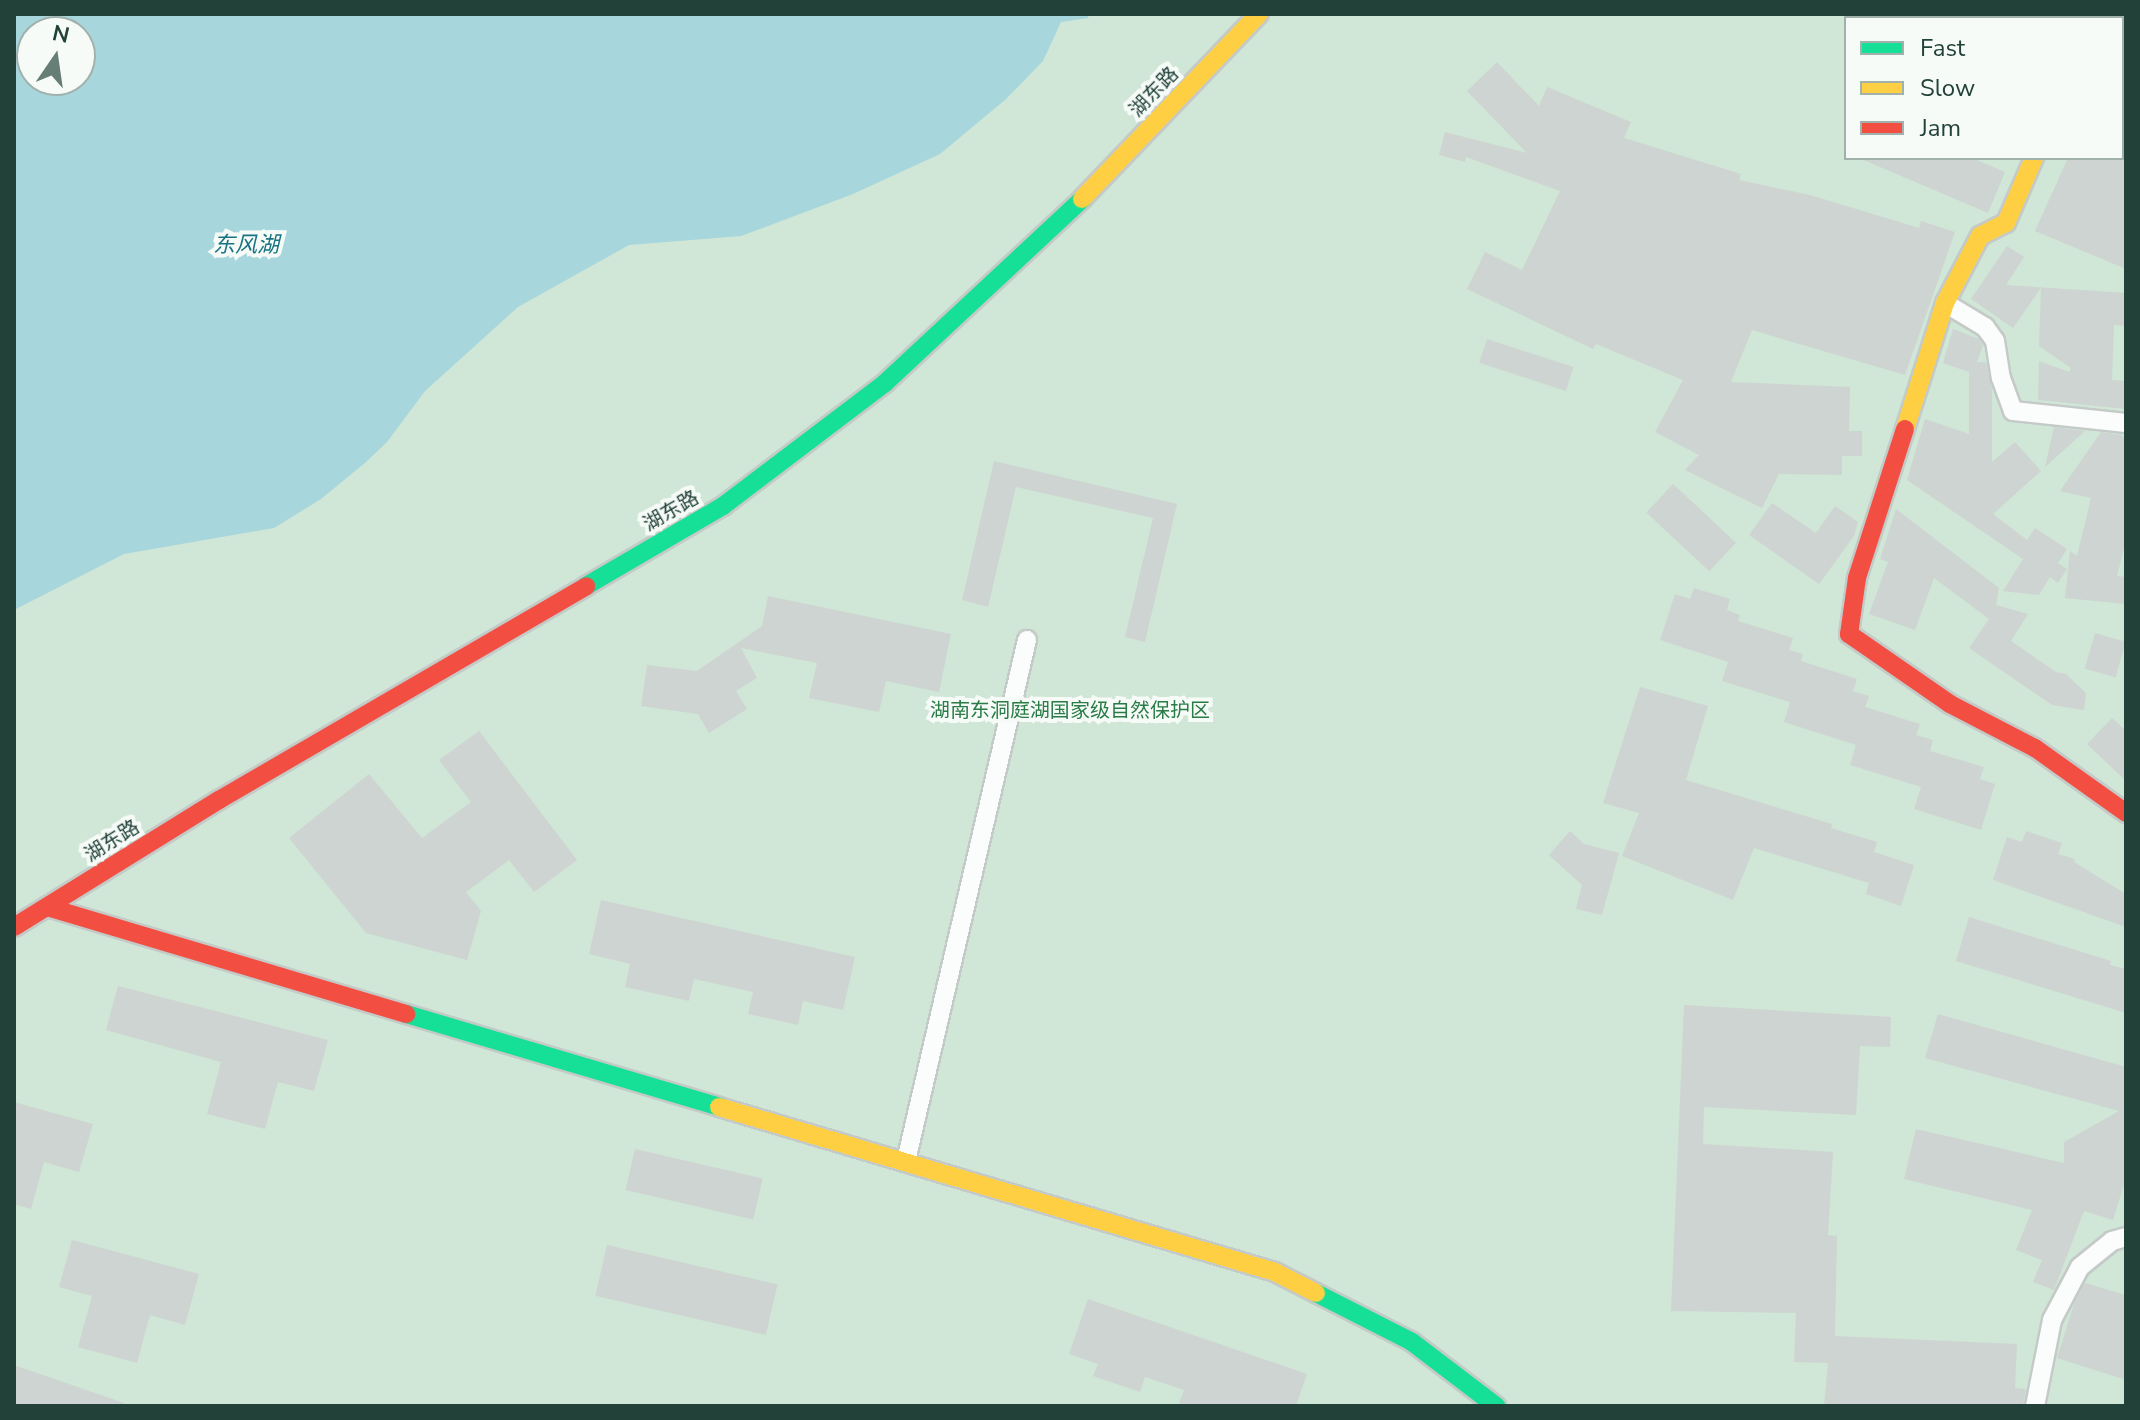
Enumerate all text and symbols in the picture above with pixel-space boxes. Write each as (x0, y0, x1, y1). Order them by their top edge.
north arrow (16, 16, 96, 96)
legend (1844, 16, 2124, 160)
text: N (50, 18, 72, 51)
text: Fast (1920, 32, 1965, 64)
street label: 湖东路 (1125, 62, 1183, 122)
text: Slow (1920, 72, 1975, 104)
text: Jam (1920, 112, 1961, 144)
water label: 东风湖 (213, 233, 279, 259)
street label: 湖东路 (639, 486, 703, 536)
park label: 湖南东洞庭湖国家级自然保护区 (930, 698, 1210, 722)
street label: 湖东路 (80, 815, 144, 867)

